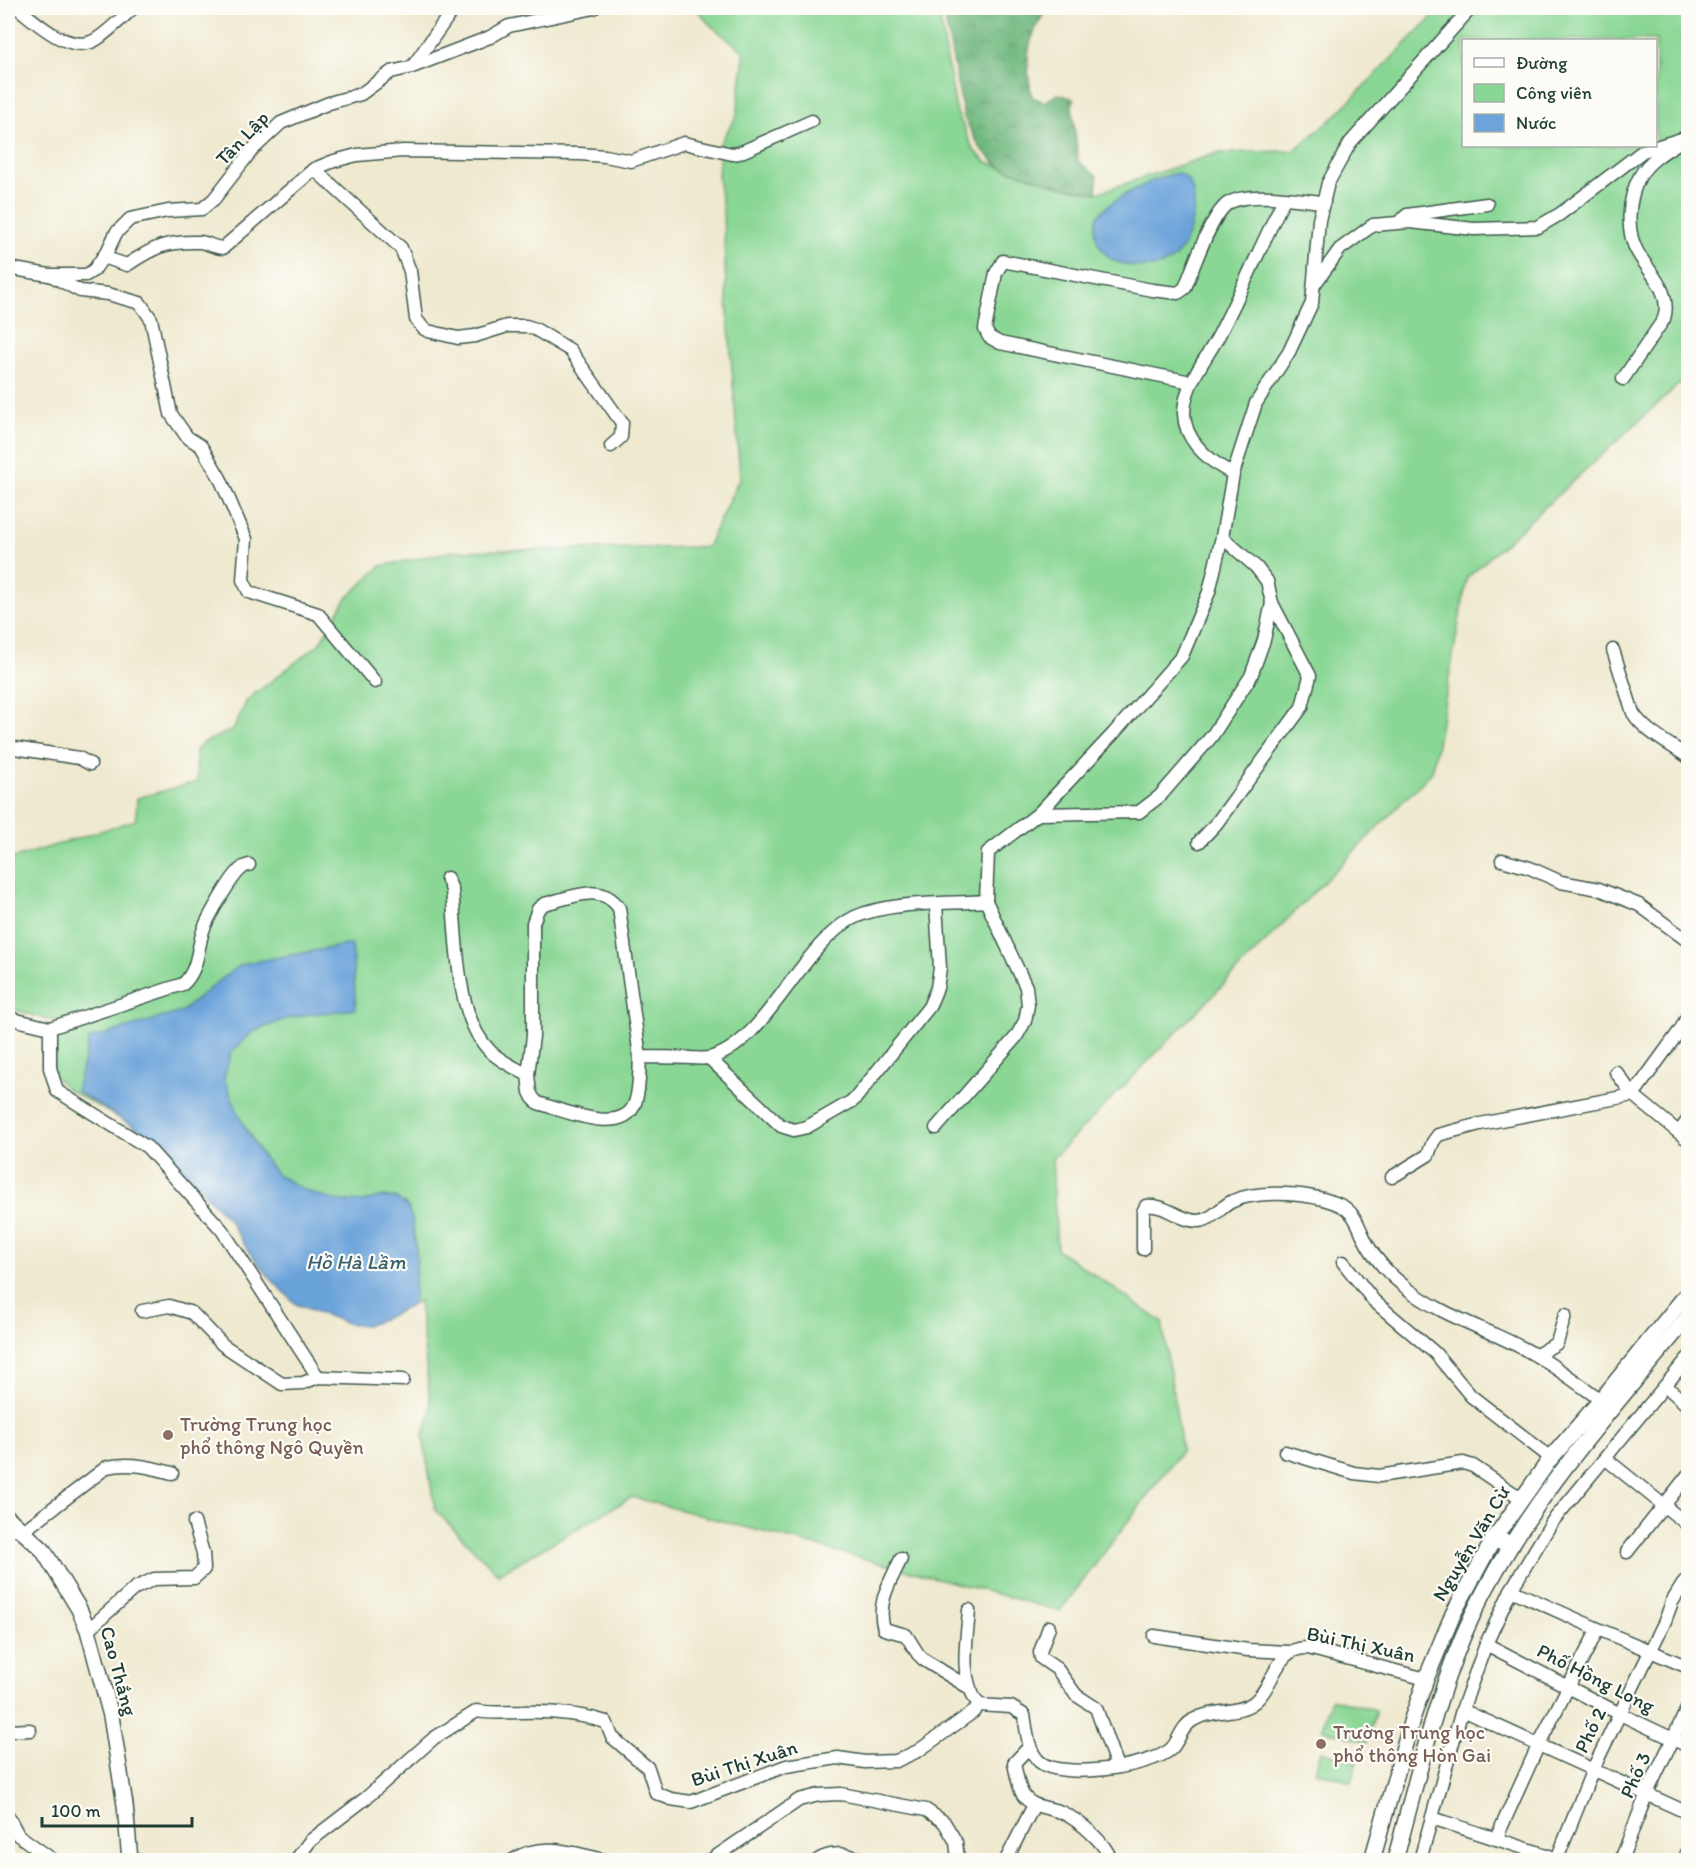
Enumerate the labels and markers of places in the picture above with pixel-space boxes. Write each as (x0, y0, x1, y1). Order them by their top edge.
place label: Trường Trung học phổ thông Ngô Quyền (180, 1412, 364, 1459)
marker: Trường Trung học phổ thông Ngô Quyền (161, 1428, 175, 1442)
place label: Trường Trung học phổ thông Hòn Gai (1333, 1720, 1491, 1767)
marker: Trường Trung học phổ thông Hòn Gai (1314, 1737, 1328, 1751)

